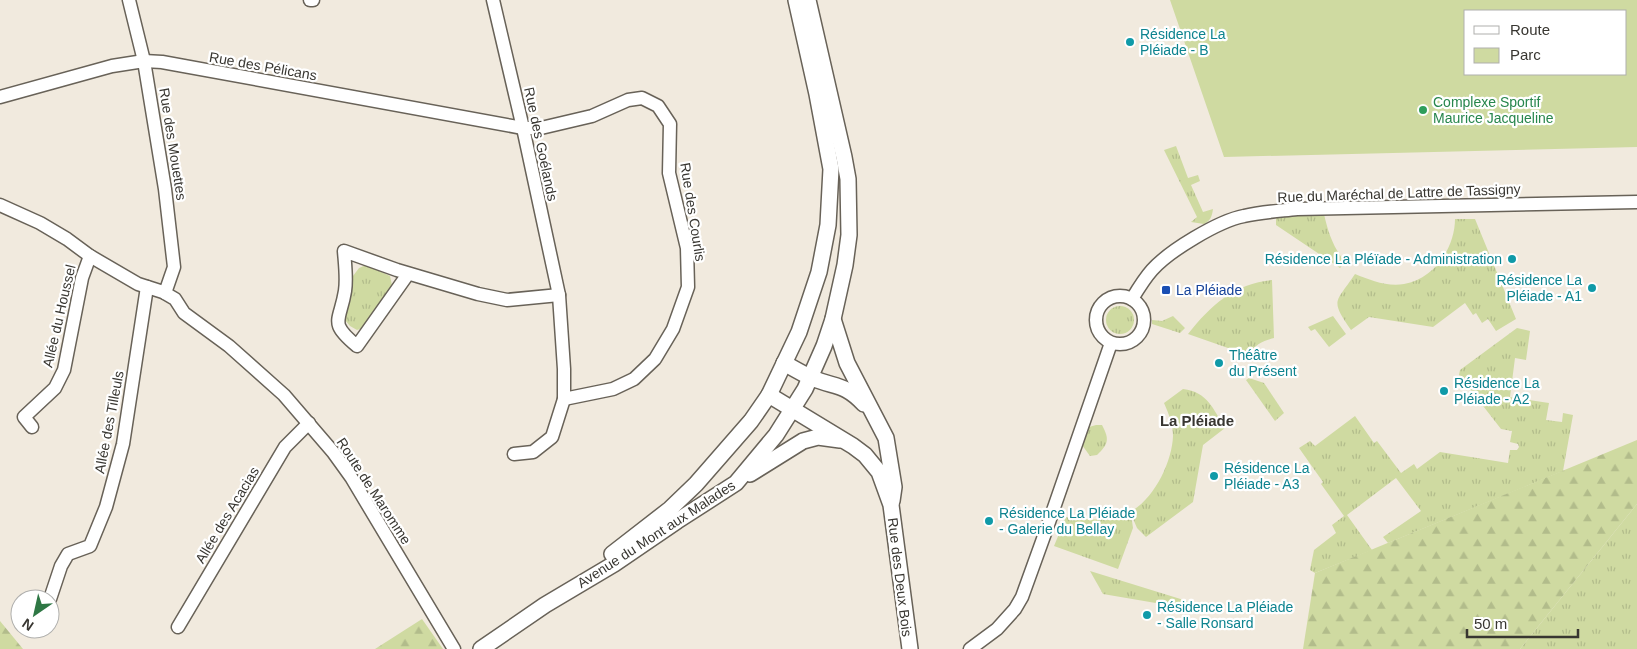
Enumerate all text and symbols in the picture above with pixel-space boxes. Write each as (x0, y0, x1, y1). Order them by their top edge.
legend (1464, 10, 1627, 75)
text: Route (1510, 21, 1550, 38)
place label: Résidence La Pléiade - B (1140, 26, 1226, 58)
marker: Résidence La Pléiade - B (1124, 36, 1136, 48)
text: Parc (1510, 46, 1541, 63)
street label: Rue des Pélicans (208, 49, 318, 83)
street label: Rue des Goélands (521, 86, 561, 202)
street label: Rue des Mouettes (156, 87, 190, 201)
place label: Complexe Sportif Maurice Jacqueline (1433, 94, 1554, 126)
marker: Complexe Sportif Maurice Jacqueline (1417, 104, 1429, 116)
street label: Rue des Courlis (677, 162, 709, 262)
street label: Rue du Maréchal de Lattre de Tassigny (1277, 181, 1521, 205)
place label: Résidence La Pléïade - Administration (1265, 251, 1502, 267)
marker: Résidence La Pléïade - Administration (1506, 253, 1518, 265)
street label: Allée du Houssel (39, 263, 79, 369)
place label: Résidence La Pléiade - A1 (1496, 272, 1582, 304)
place label: La Pléiade (1176, 282, 1242, 298)
marker: Résidence La Pléiade - A1 (1586, 282, 1598, 294)
marker: La Pléiade (1160, 284, 1172, 296)
place label: Théâtre du Présent (1229, 347, 1297, 379)
marker: Théâtre du Présent (1213, 357, 1225, 369)
street label: Allée des Tilleuls (91, 369, 127, 475)
place label: Résidence La Pléiade - A2 (1454, 375, 1540, 407)
marker: Résidence La Pléiade - A2 (1438, 385, 1450, 397)
district label: La Pléiade (1160, 412, 1234, 429)
street label: Route de Maromme (334, 435, 415, 547)
place label: Résidence La Pléiade - A3 (1224, 460, 1310, 492)
street label: Allée des Acacias (192, 464, 262, 566)
marker: Résidence La Pléiade - A3 (1208, 470, 1220, 482)
street label: Avenue du Mont aux Malades (574, 477, 738, 591)
place label: Résidence La Pléiade - Galerie du Bellay (999, 505, 1135, 537)
marker: Résidence La Pléiade - Galerie du Bellay (983, 515, 995, 527)
street label: Rue des Deux Bois (885, 517, 915, 637)
north arrow (10, 589, 60, 639)
place label: Résidence La Pléiade - Salle Ronsard (1157, 599, 1293, 631)
scale bar (1467, 606, 1578, 638)
marker: Résidence La Pléiade - Salle Ronsard (1141, 609, 1153, 621)
text: N (19, 615, 36, 634)
text: 50 m (1474, 615, 1507, 632)

